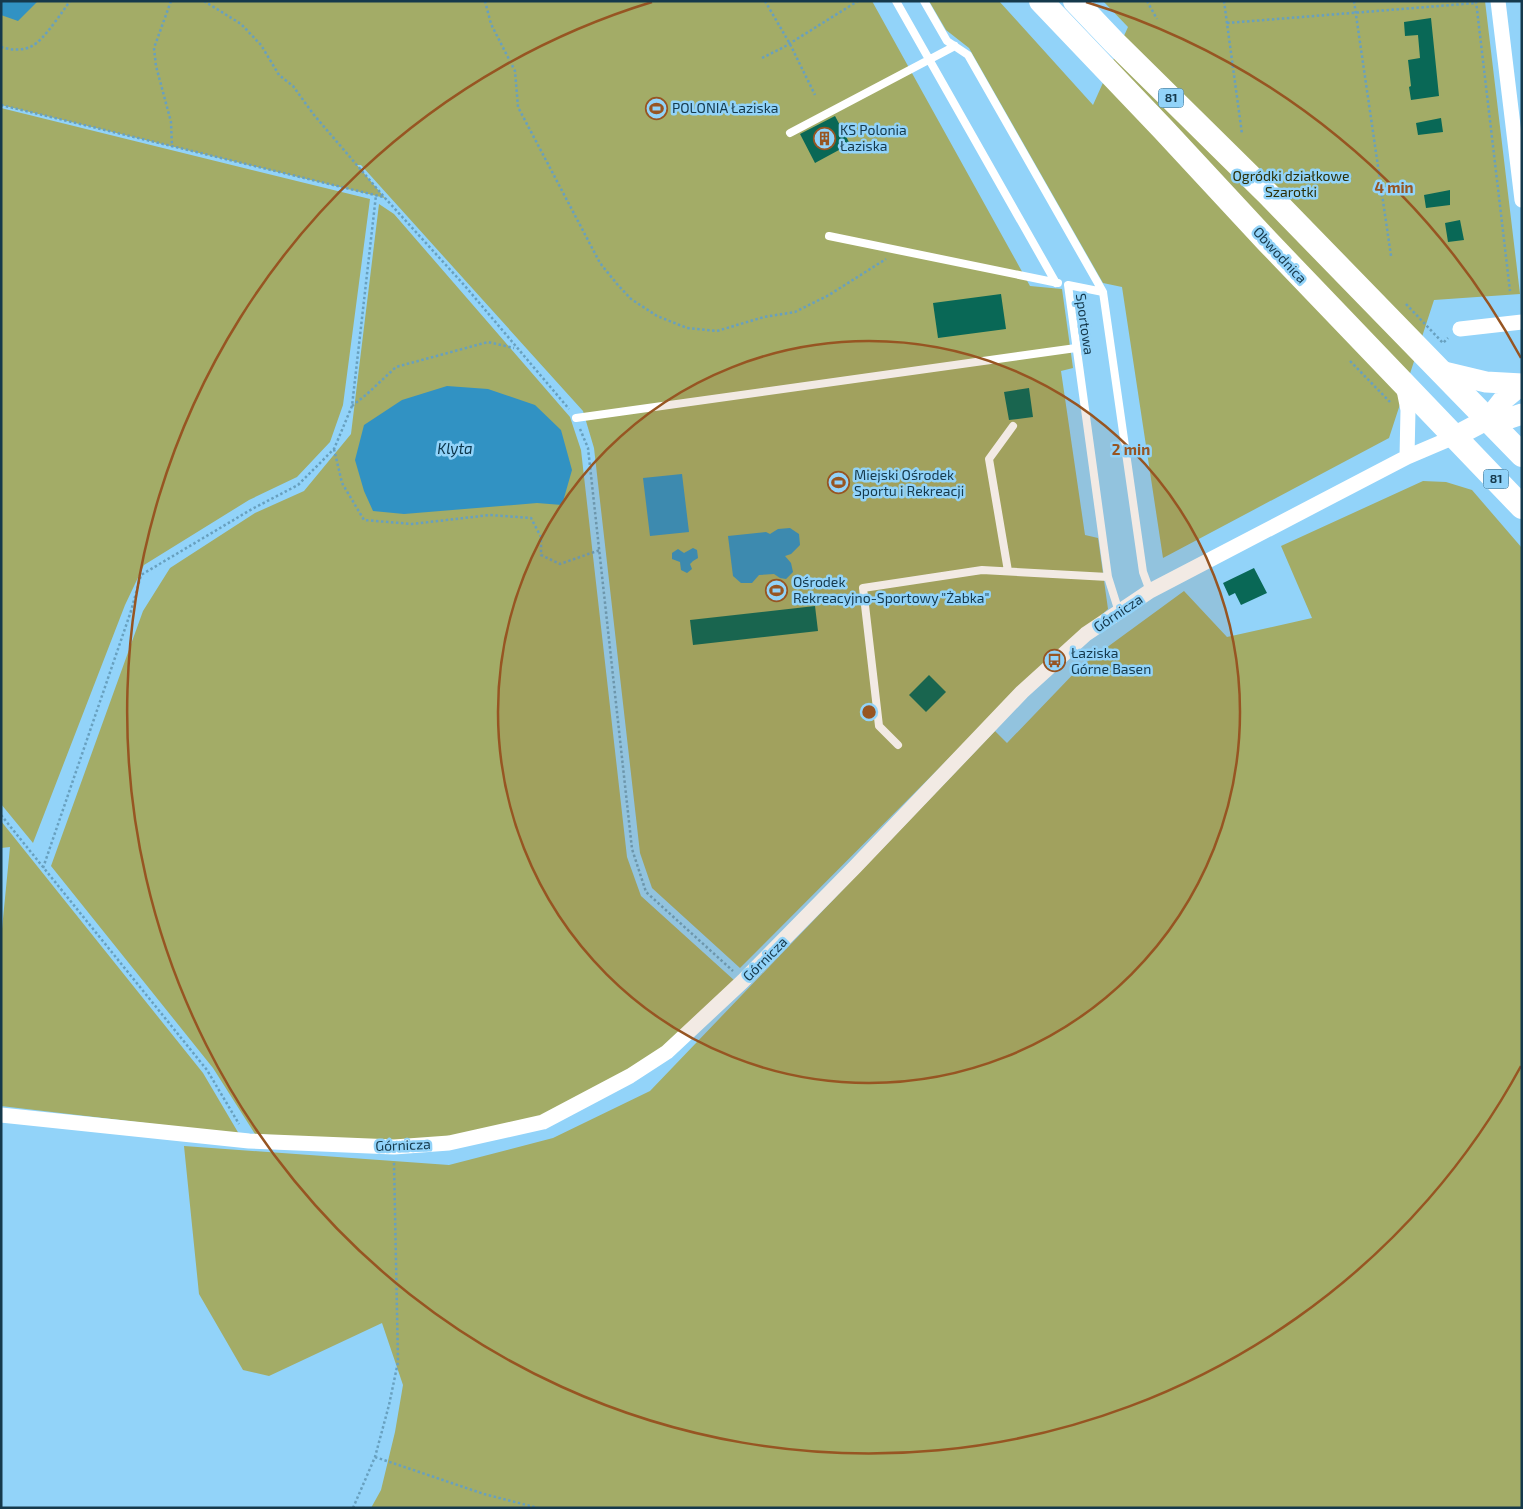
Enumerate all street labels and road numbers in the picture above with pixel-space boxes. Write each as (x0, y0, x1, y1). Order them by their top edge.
road number: 81 (1158, 89, 1184, 108)
street label: Obwodnica (1250, 223, 1311, 286)
street label: Sportowa (1073, 292, 1098, 356)
road number: 81 (1484, 469, 1508, 488)
street label: Górnicza (1090, 590, 1146, 635)
street label: Górnicza (739, 933, 790, 984)
street label: Górnicza (375, 1135, 431, 1154)

